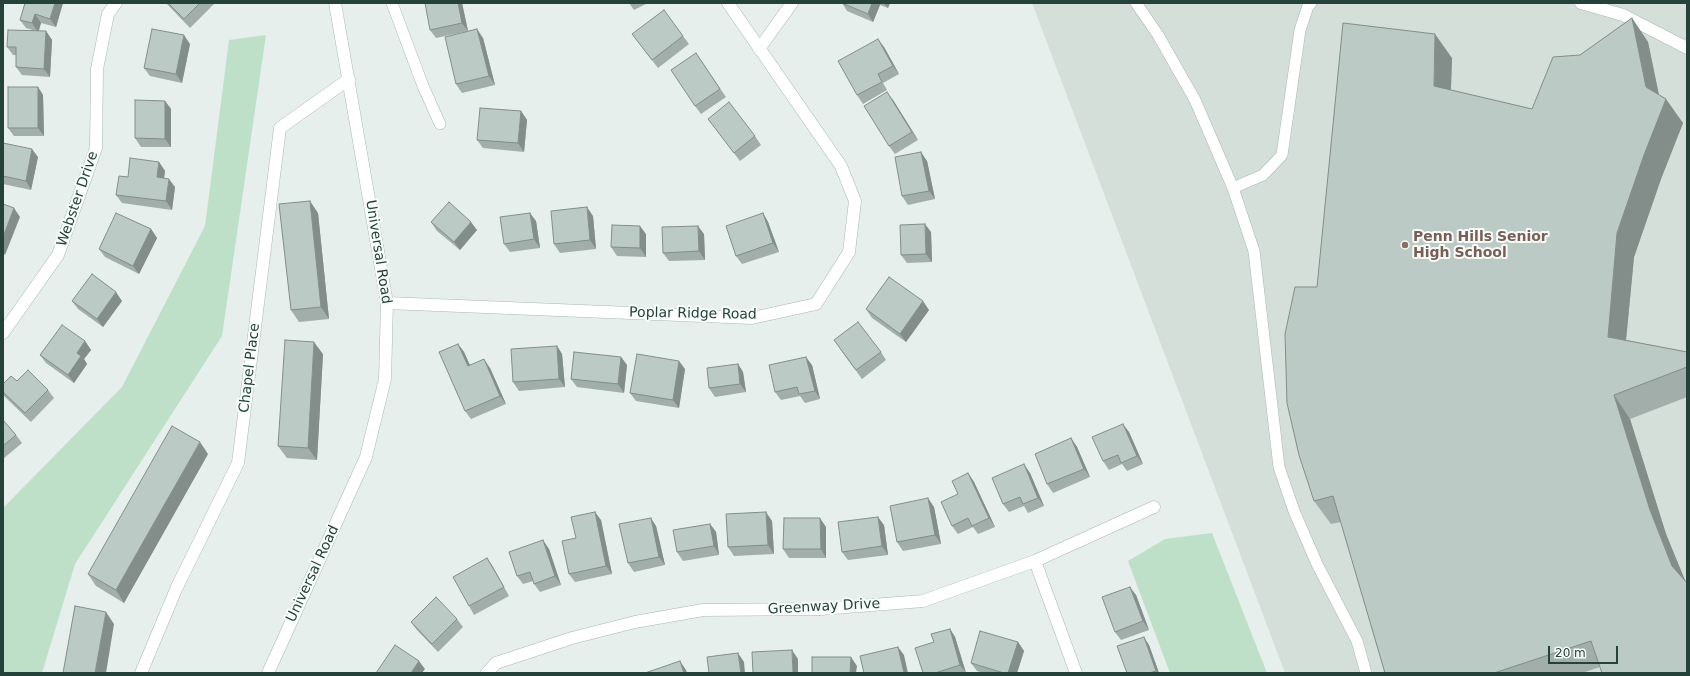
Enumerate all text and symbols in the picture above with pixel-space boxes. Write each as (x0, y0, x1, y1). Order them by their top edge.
street label: Webster Drive (54, 149, 102, 249)
street label: Universal Road (361, 199, 395, 305)
place label: Penn Hills Senior High School (1413, 229, 1548, 262)
marker: Penn Hills Senior High School (1400, 240, 1410, 250)
street label: Poplar Ridge Road (629, 304, 757, 324)
street label: Chapel Place (236, 322, 264, 414)
street label: Universal Road (283, 523, 343, 625)
street label: Greenway Drive (767, 596, 881, 618)
scale bar (1550, 638, 1620, 664)
text: 20 m (1555, 646, 1586, 660)

